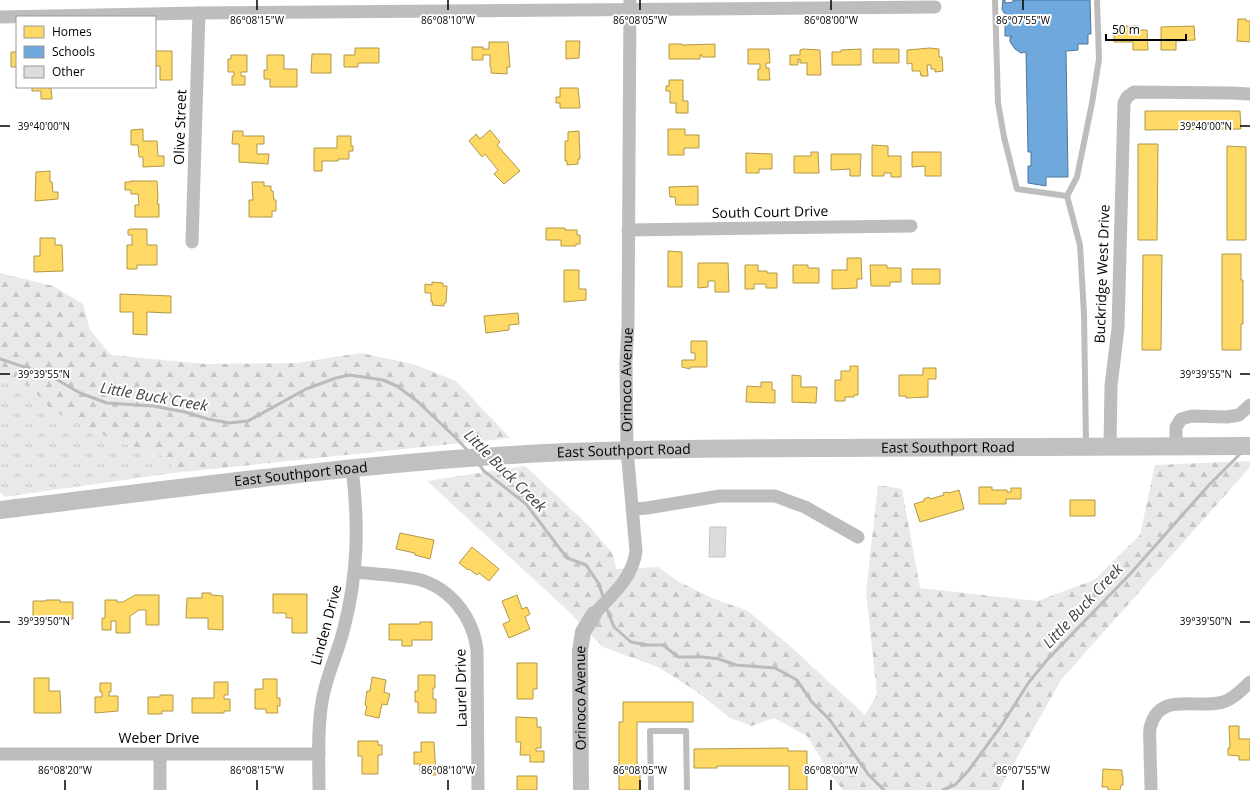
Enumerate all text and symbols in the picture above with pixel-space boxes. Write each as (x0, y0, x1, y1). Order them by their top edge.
text: 86°08'15"W (230, 13, 285, 27)
text: 86°08'10"W (421, 13, 476, 27)
text: 86°08'05"W (613, 13, 668, 27)
text: 86°08'00"W (804, 13, 859, 27)
text: 86°07'55"W (996, 13, 1051, 27)
legend (16, 16, 156, 88)
scale bar (1106, 16, 1186, 42)
text: 50 m (1112, 21, 1140, 38)
text: Homes (52, 23, 92, 40)
text: Schools (52, 43, 95, 60)
text: Other (52, 63, 85, 80)
street label: Olive Street (169, 89, 190, 165)
text: 39°40'00"N (18, 119, 70, 133)
text: 39°40'00"N (1180, 119, 1232, 133)
street label: South Court Drive (712, 201, 828, 222)
street label: Buckridge West Drive (1090, 204, 1113, 344)
street label: Orinoco Avenue (616, 327, 637, 432)
text: 39°39'55"N (18, 367, 70, 381)
text: 39°39'55"N (1180, 367, 1232, 381)
water label: Little Buck Creek (99, 377, 210, 415)
water label: Little Buck Creek (460, 425, 552, 516)
street label: East Southport Road (881, 437, 1015, 457)
street label: East Southport Road (557, 439, 691, 462)
street label: East Southport Road (233, 457, 368, 490)
water label: Little Buck Creek (1038, 558, 1127, 652)
street label: Linden Drive (306, 583, 345, 667)
text: 39°39'50"N (18, 614, 70, 628)
text: 39°39'50"N (1180, 614, 1232, 628)
street label: Orinoco Avenue (570, 644, 590, 750)
street label: Laurel Drive (450, 648, 471, 728)
street label: Weber Drive (119, 728, 200, 747)
text: 86°08'20"W (38, 763, 93, 777)
text: 86°08'15"W (230, 763, 285, 777)
text: 86°08'10"W (421, 763, 476, 777)
text: 86°08'05"W (613, 763, 668, 777)
text: 86°08'00"W (804, 763, 859, 777)
text: 86°07'55"W (996, 763, 1051, 777)

